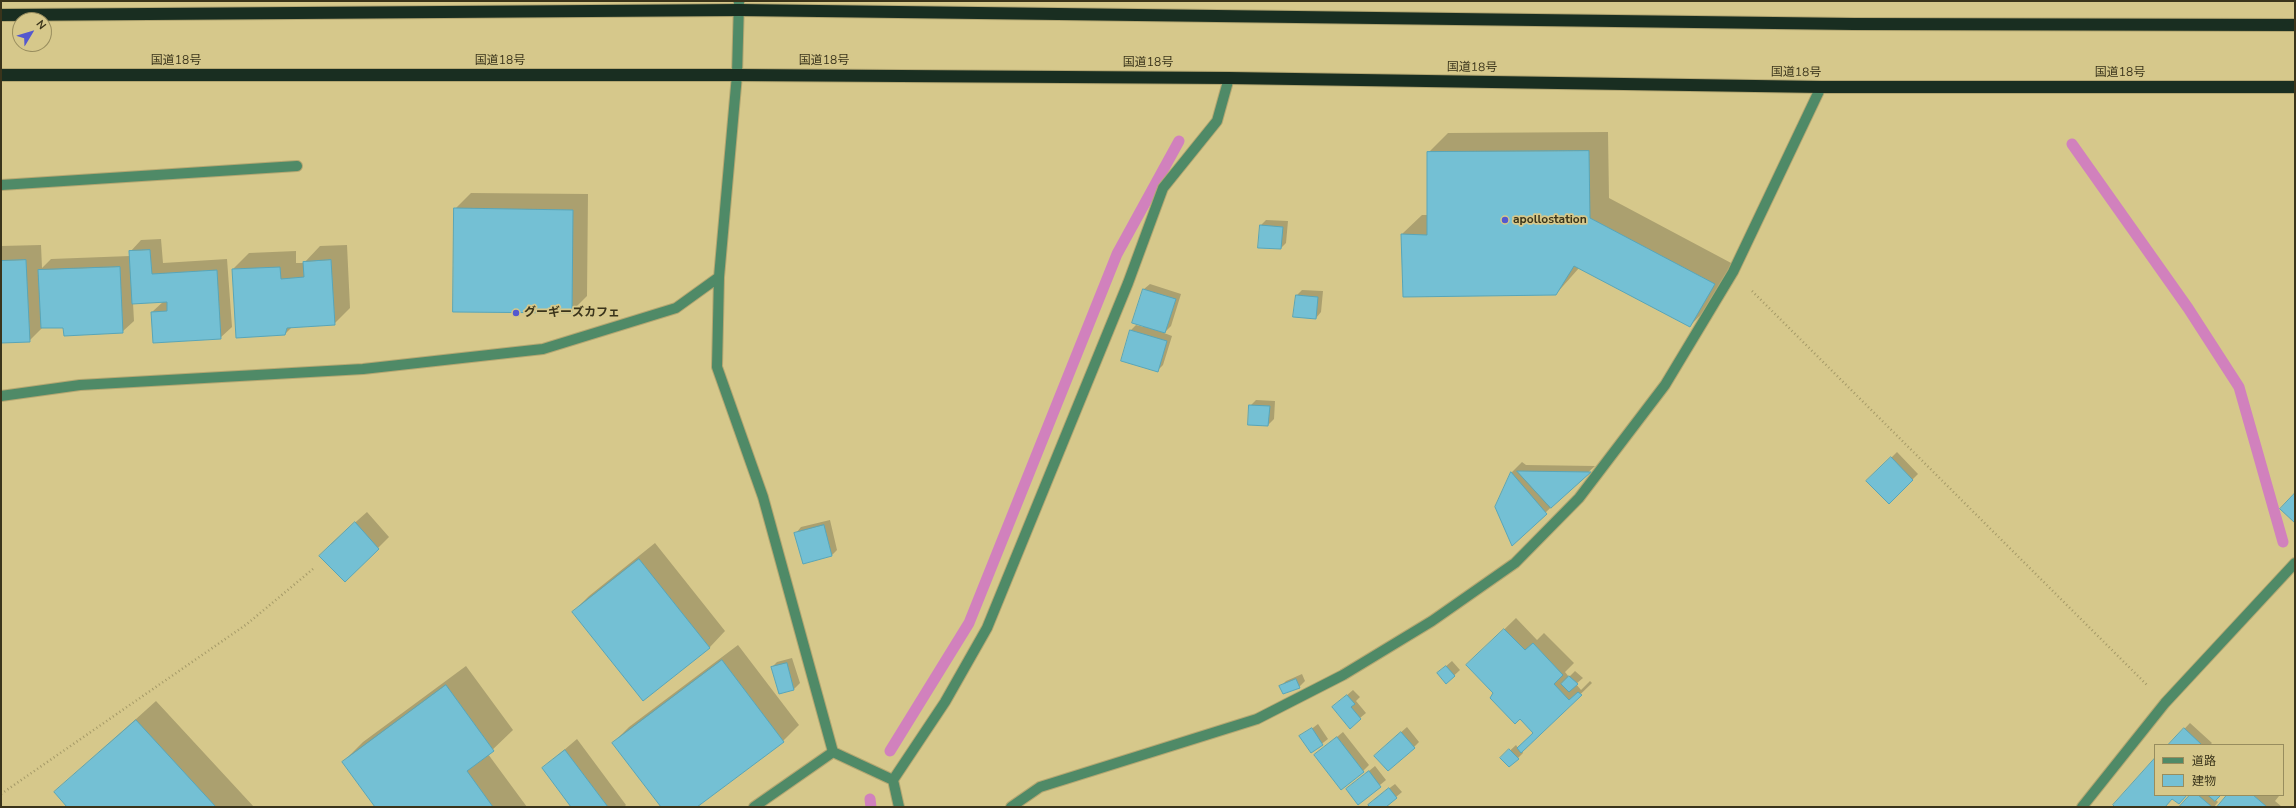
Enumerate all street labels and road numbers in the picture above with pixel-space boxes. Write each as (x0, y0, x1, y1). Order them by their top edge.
street label: 国道18号 (151, 54, 201, 68)
street label: 国道18号 (475, 54, 525, 68)
street label: 国道18号 (799, 54, 849, 68)
street label: 国道18号 (1123, 56, 1173, 70)
street label: 国道18号 (1447, 60, 1497, 76)
street label: 国道18号 (1771, 65, 1821, 81)
street label: 国道18号 (2095, 66, 2145, 80)

